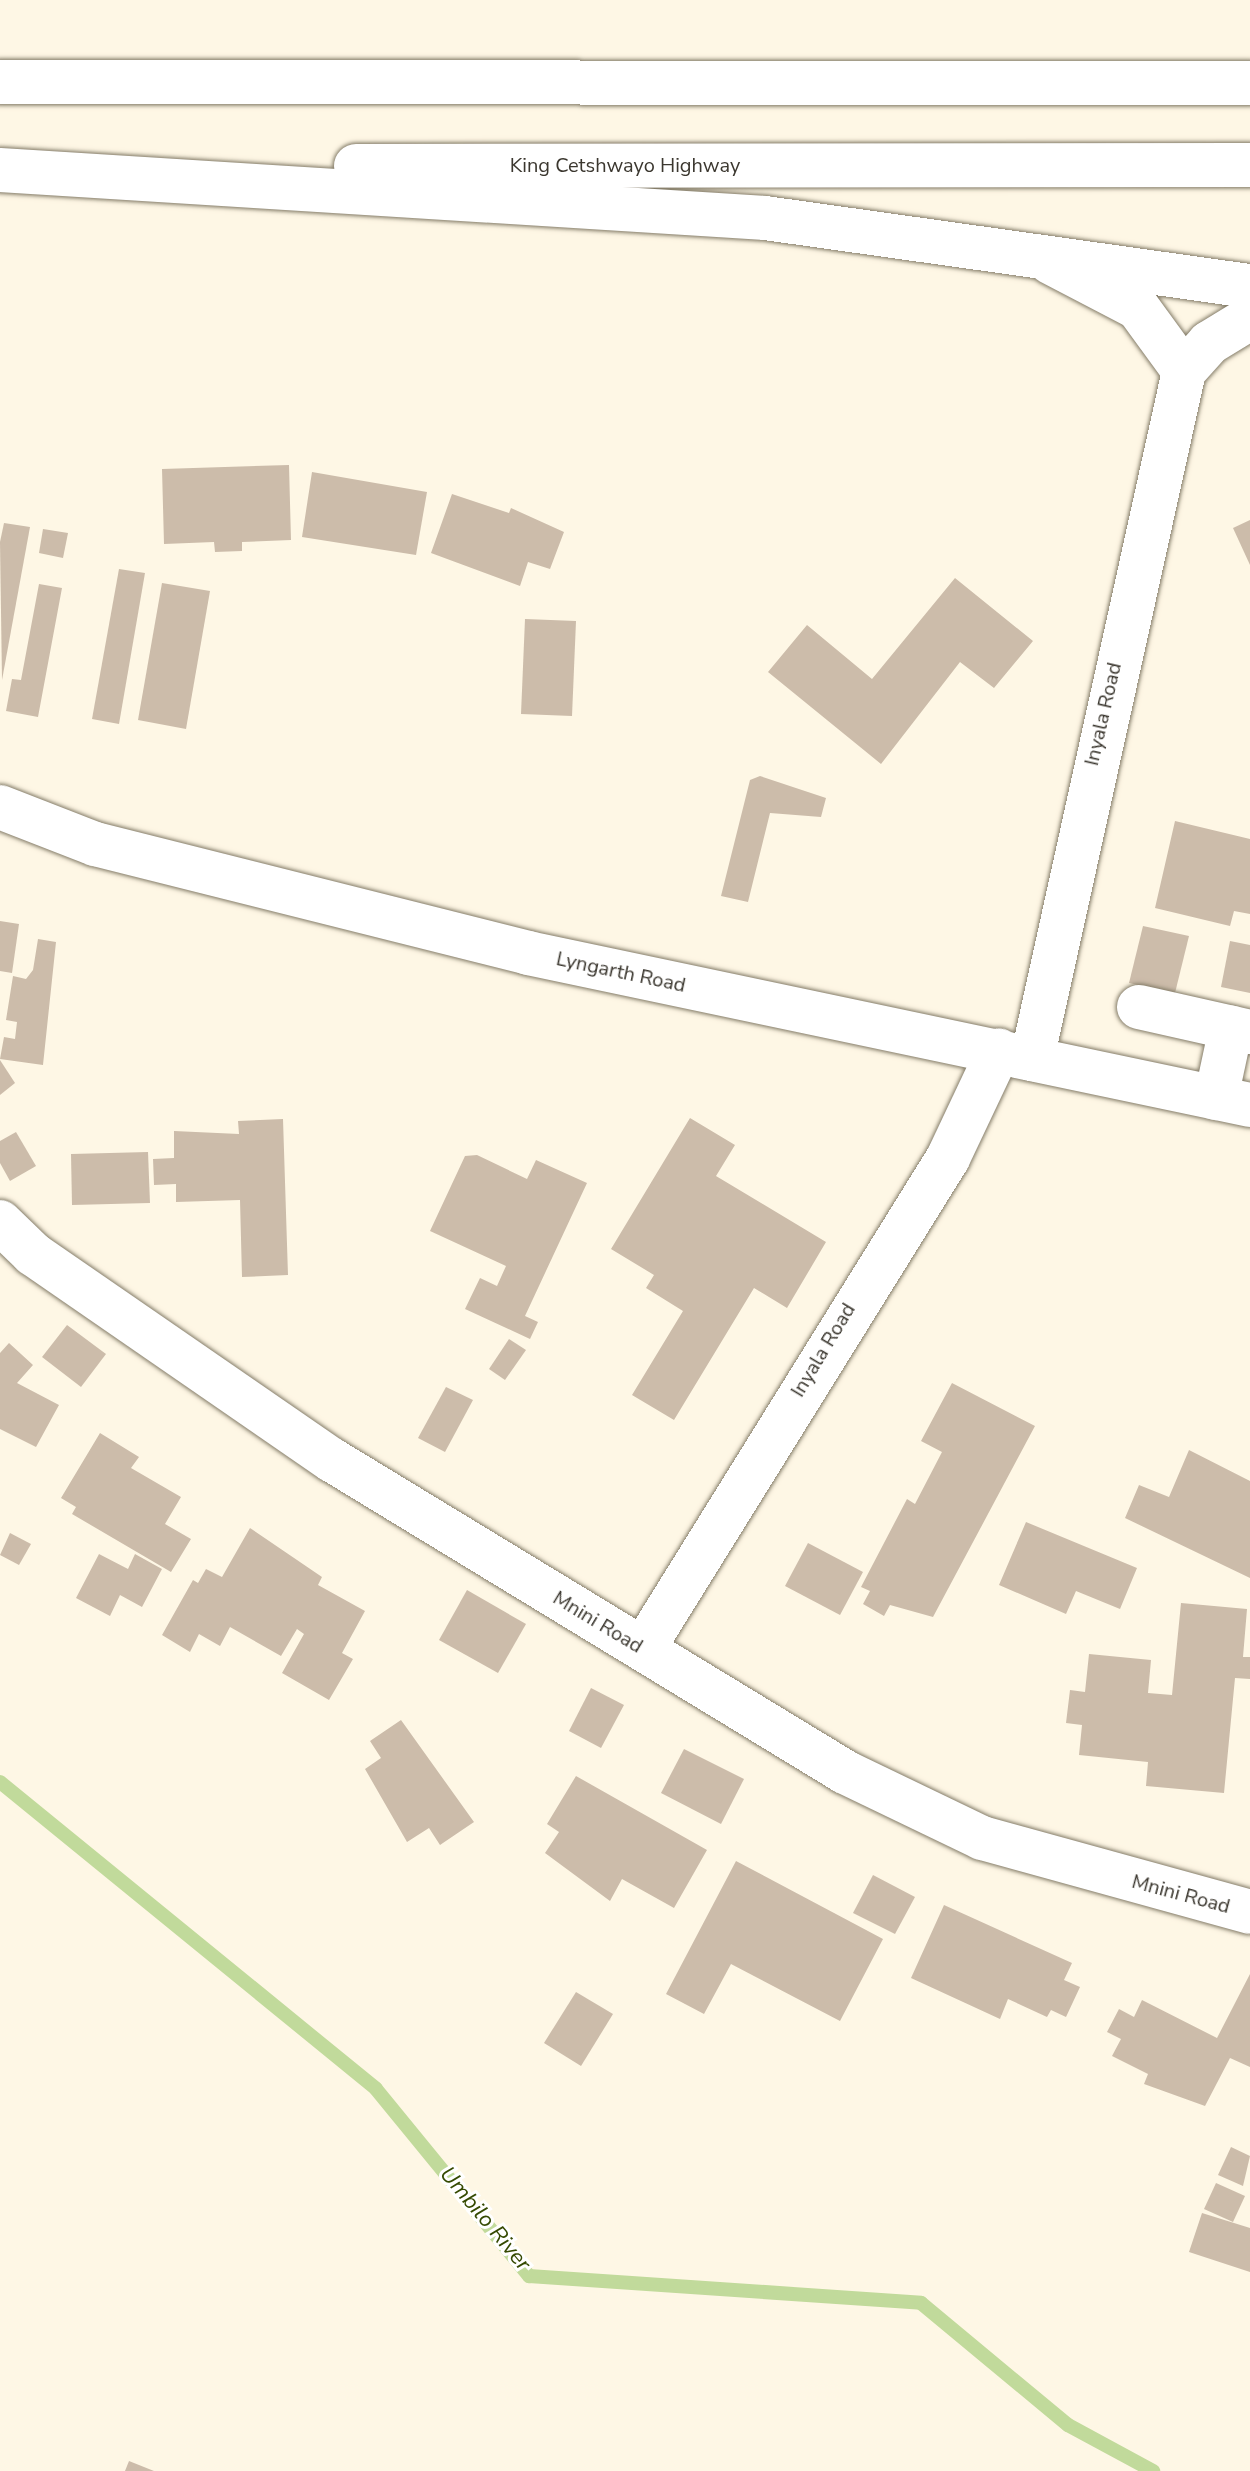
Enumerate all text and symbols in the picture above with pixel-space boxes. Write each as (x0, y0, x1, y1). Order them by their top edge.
street label: King Cetshwayo Highway (510, 153, 740, 177)
street label: Inyala Road (1079, 660, 1127, 768)
street label: Lyngarth Road (554, 947, 688, 997)
street label: Inyala Road (786, 1299, 860, 1401)
street label: Mnini Road (549, 1586, 647, 1658)
street label: Mnini Road (1129, 1869, 1233, 1919)
water label: Umbilo River (434, 2162, 536, 2276)

